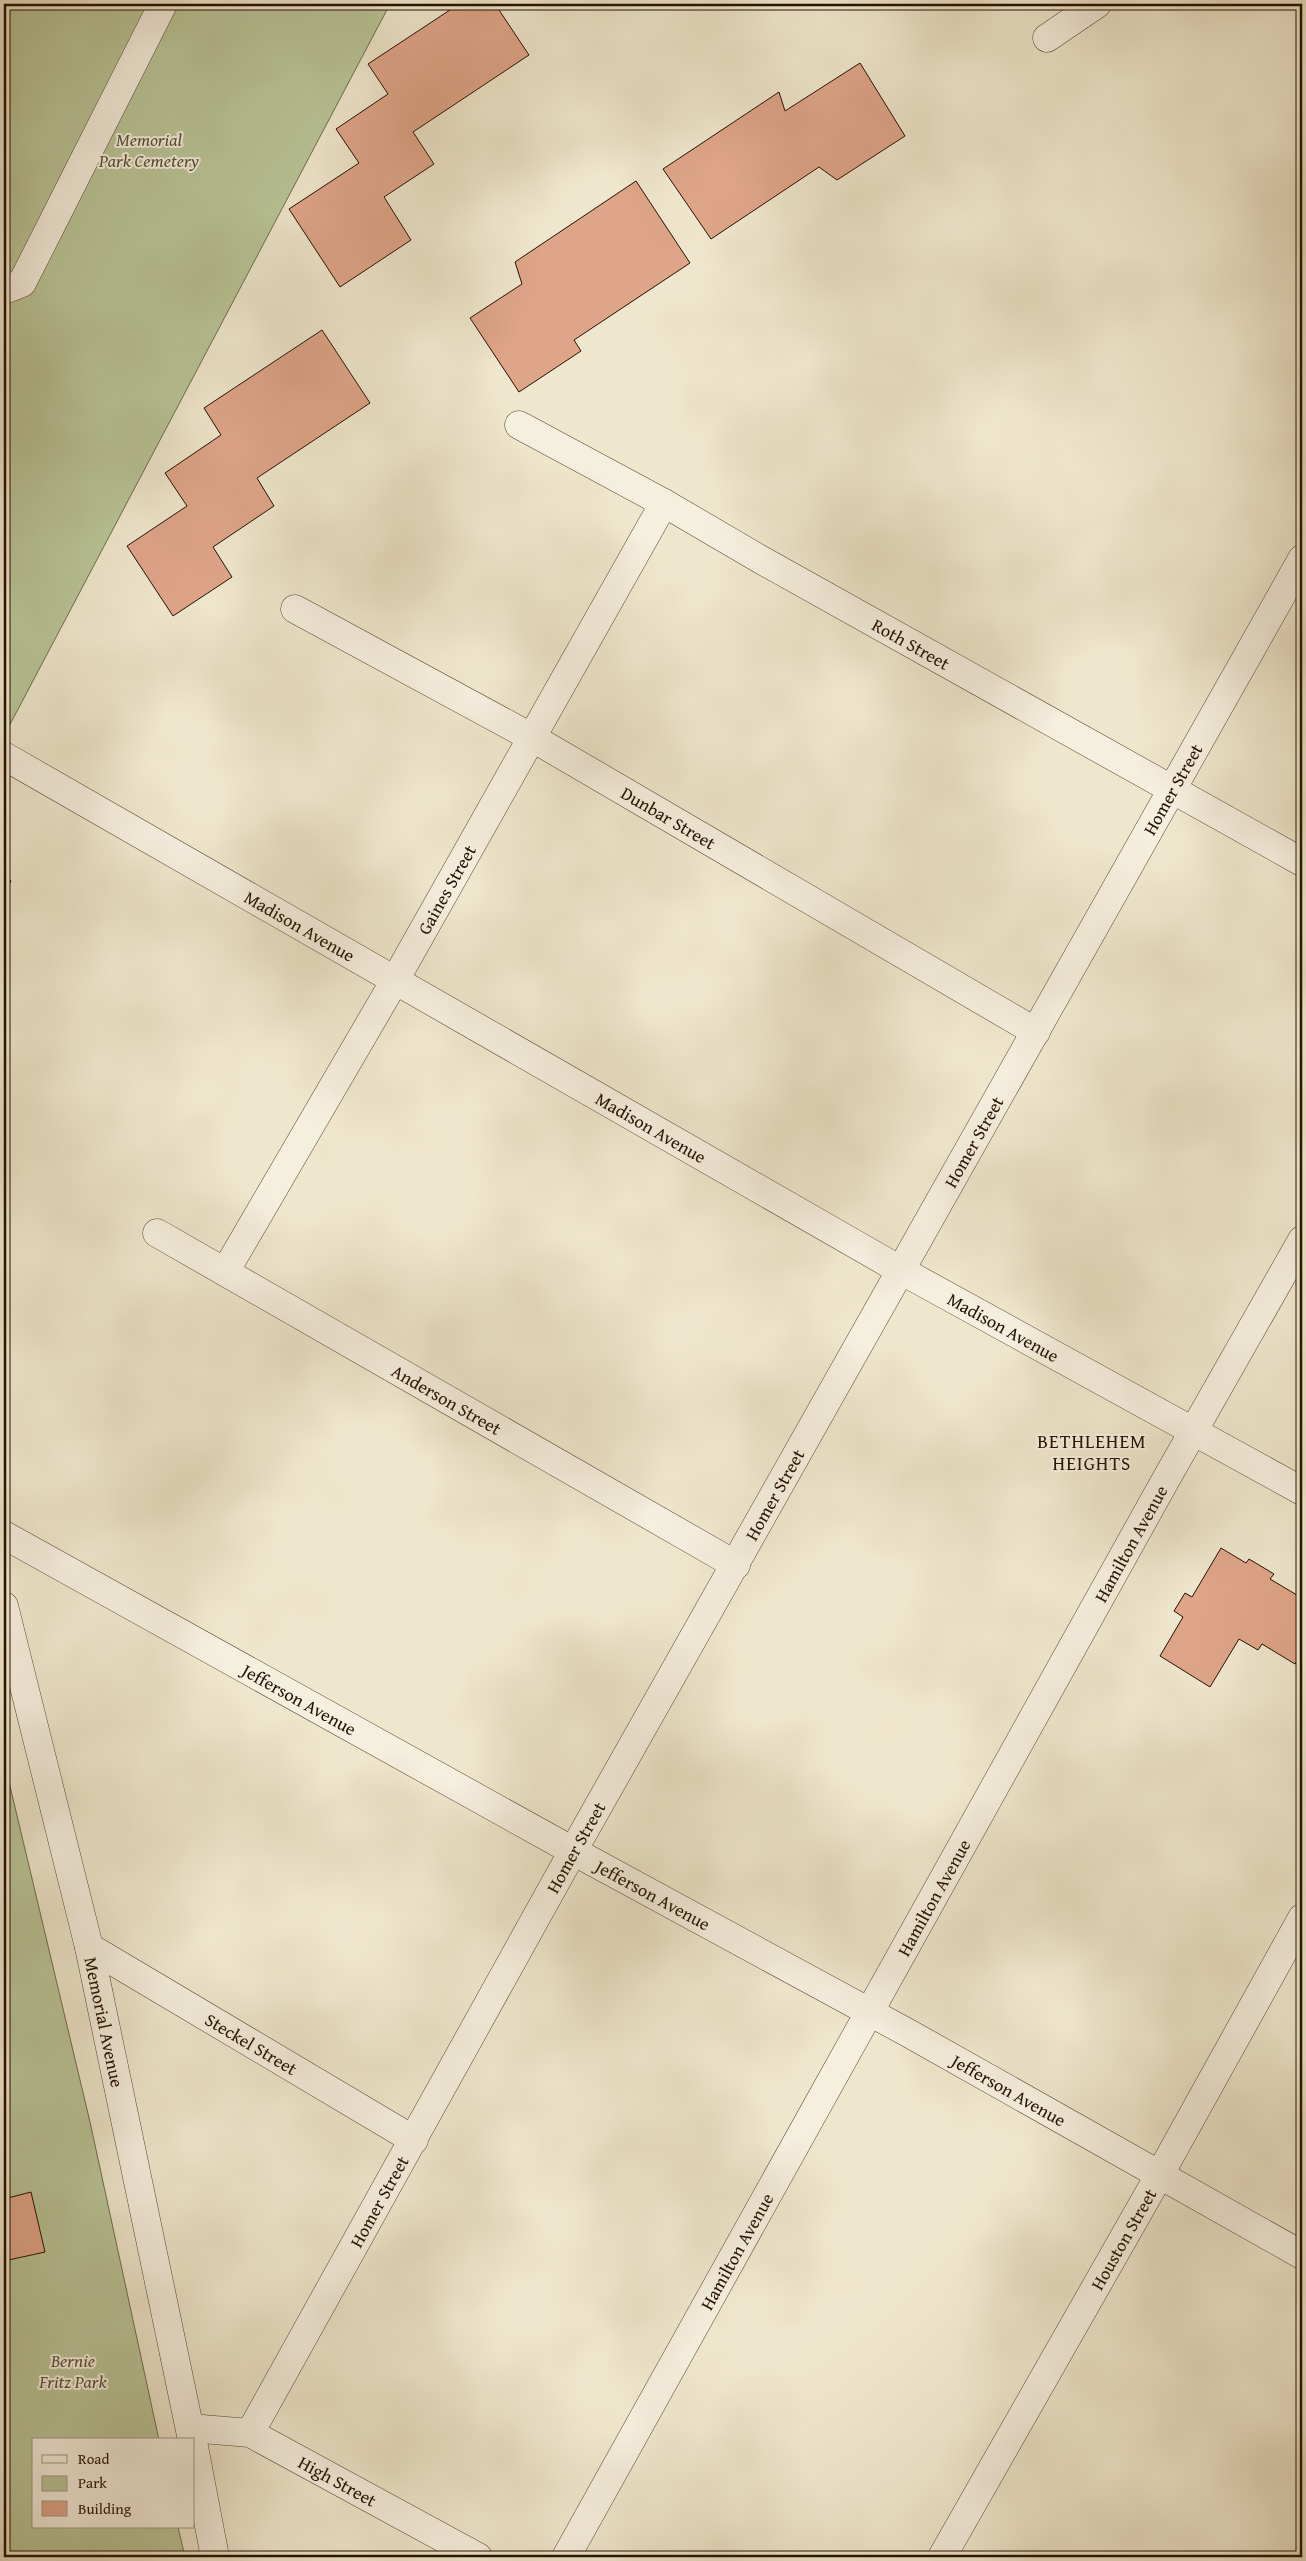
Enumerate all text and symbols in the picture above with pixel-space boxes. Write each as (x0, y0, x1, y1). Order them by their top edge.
park label: Memorial Park Cemetery (98, 126, 200, 174)
street label: Roth Street (867, 611, 956, 677)
street label: Homer Street (1136, 738, 1209, 840)
street label: Dunbar Street (616, 779, 722, 856)
street label: Gaines Street (410, 839, 483, 939)
street label: Madison Avenue (239, 883, 360, 968)
street label: Madison Avenue (591, 1085, 712, 1170)
street label: Homer Street (937, 1090, 1010, 1192)
street label: Madison Avenue (943, 1285, 1064, 1368)
street label: Anderson Street (387, 1357, 507, 1442)
district label: BETHLEHEM HEIGHTS (1037, 1427, 1147, 1477)
street label: Homer Street (738, 1443, 811, 1545)
street label: Hamilton Avenue (1087, 1480, 1174, 1607)
street label: Jefferson Avenue (236, 1655, 362, 1742)
street label: Homer Street (539, 1796, 612, 1898)
street label: Hamilton Avenue (890, 1834, 977, 1961)
street label: Jefferson Avenue (589, 1851, 715, 1937)
street label: Memorial Avenue (78, 1954, 131, 2090)
street label: Steckel Street (200, 2006, 303, 2082)
street label: Jefferson Avenue (945, 2046, 1071, 2133)
street label: Homer Street (342, 2150, 415, 2252)
street label: Houston Street (1083, 2182, 1163, 2295)
street label: Hamilton Avenue (693, 2188, 780, 2315)
park label: Bernie Fritz Park (38, 2347, 108, 2395)
legend (32, 2438, 195, 2528)
text: Road (78, 2448, 109, 2469)
street label: High Street (294, 2448, 382, 2513)
text: Park (78, 2472, 107, 2493)
text: Building (78, 2498, 132, 2519)

